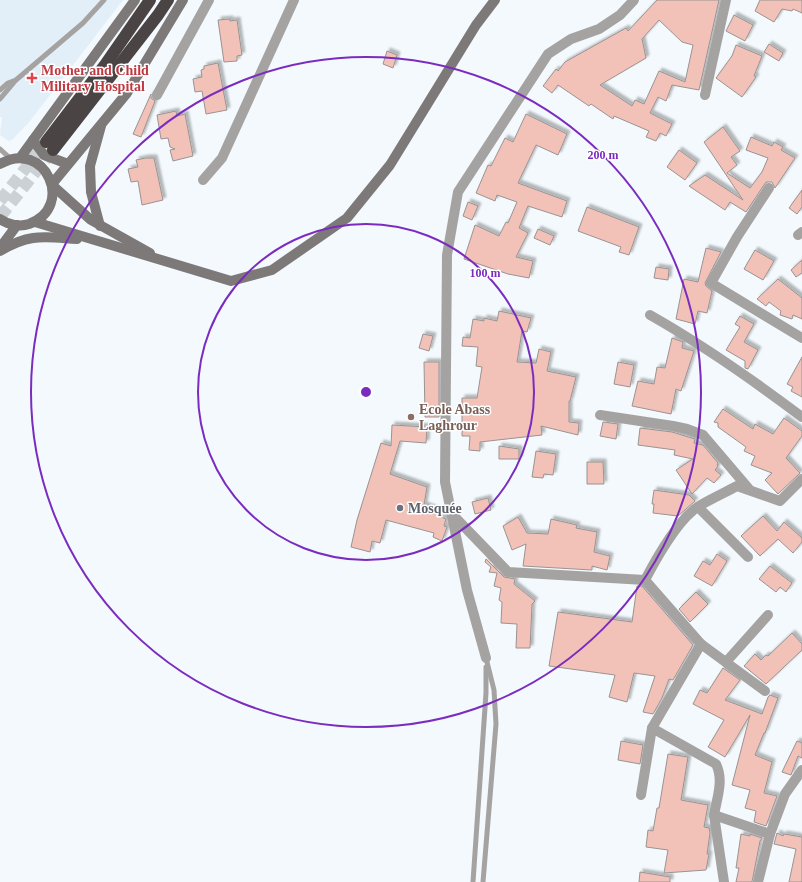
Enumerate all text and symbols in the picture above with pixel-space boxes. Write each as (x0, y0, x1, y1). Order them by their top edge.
place label: Mother and Child Military Hospital (41, 63, 149, 94)
marker: Mother and Child Military Hospital (26, 72, 38, 84)
text: 200 m (588, 148, 619, 162)
text: 100 m (470, 266, 501, 280)
centre of rings (359, 385, 373, 399)
place label: Ecole Abass Laghrour (419, 402, 491, 433)
marker: Ecole Abass Laghrour (406, 412, 416, 422)
place label: Mosquée (408, 501, 462, 516)
marker: Mosquée (395, 503, 405, 513)

